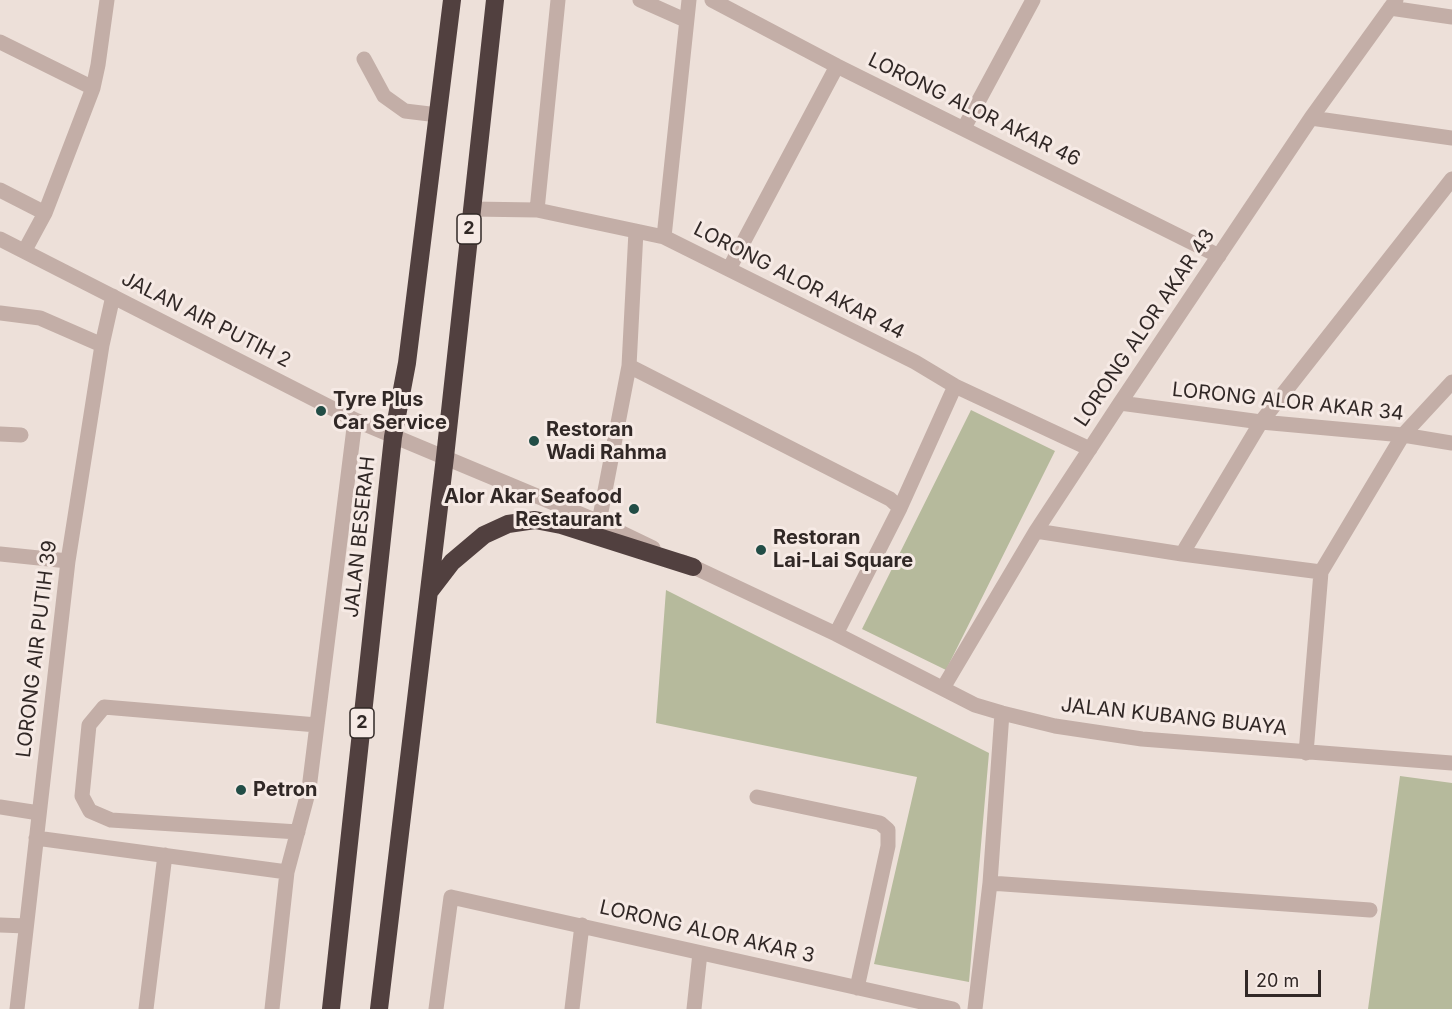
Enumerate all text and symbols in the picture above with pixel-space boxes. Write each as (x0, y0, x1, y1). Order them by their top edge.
street label: LORONG ALOR AKAR 46 (864, 48, 1084, 172)
road number: 2 (457, 214, 481, 244)
street label: LORONG ALOR AKAR 44 (690, 217, 908, 345)
street label: LORONG ALOR AKAR 43 (1070, 225, 1220, 431)
street label: JALAN AIR PUTIH 2 (117, 267, 295, 373)
street label: LORONG ALOR AKAR 34 (1171, 378, 1405, 426)
place label: Tyre Plus Car Service (333, 388, 447, 435)
marker: Tyre Plus Car Service (314, 404, 328, 418)
place label: Restoran Wadi Rahma (546, 418, 667, 465)
marker: Restoran Wadi Rahma (527, 434, 541, 448)
street label: JALAN BESERAH (340, 455, 380, 619)
place label: Alor Akar Seafood Restaurant (444, 485, 622, 532)
marker: Alor Akar Seafood Restaurant (627, 502, 641, 516)
place label: Restoran Lai-Lai Square (773, 526, 913, 573)
street label: LORONG AIR PUTIH 39 (12, 539, 62, 759)
marker: Restoran Lai-Lai Square (754, 543, 768, 557)
street label: JALAN KUBANG BUAYA (1060, 693, 1288, 741)
road number: 2 (350, 708, 374, 738)
place label: Petron (253, 778, 317, 802)
marker: Petron (234, 783, 248, 797)
street label: LORONG ALOR AKAR 3 (597, 896, 817, 968)
scale bar (1248, 958, 1324, 996)
text: 20 m (1256, 970, 1299, 991)

